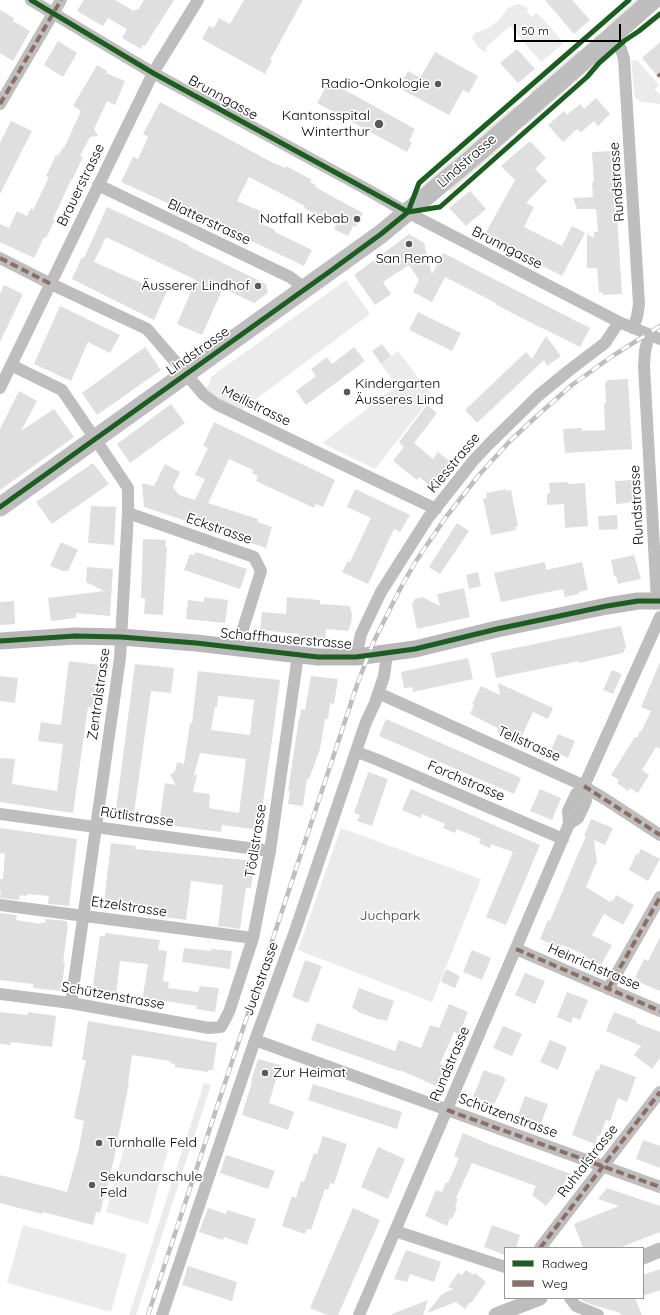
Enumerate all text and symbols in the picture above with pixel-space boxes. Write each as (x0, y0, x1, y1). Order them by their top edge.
scale bar (516, 16, 623, 42)
text: 50 m (521, 23, 549, 38)
street label: Brunngasse (185, 72, 261, 124)
place label: Radio-Onkologie (321, 76, 430, 92)
marker: Radio-Onkologie (433, 79, 443, 89)
place label: Kantonsspital Winterthur (282, 108, 370, 140)
marker: Kantonsspital Winterthur (373, 118, 385, 130)
street label: Lindstrasse (434, 131, 500, 191)
street label: Brauerstrasse (54, 141, 108, 229)
street label: Rundstrasse (606, 142, 628, 222)
street label: Blatterstrasse (165, 195, 253, 249)
place label: Notfall Kebab (260, 211, 349, 227)
marker: Notfall Kebab (352, 214, 362, 224)
street label: Brunngasse (469, 223, 545, 273)
marker: San Remo (404, 239, 414, 249)
place label: San Remo (376, 251, 442, 267)
place label: Äusserer Lindhof (141, 278, 250, 294)
marker: Äusserer Lindhof (253, 281, 263, 291)
street label: Lindstrasse (163, 323, 233, 379)
place label: Kindergarten Äusseres Lind (355, 376, 443, 408)
street label: Meilistrasse (219, 382, 293, 430)
marker: Kindergarten Äusseres Lind (342, 387, 352, 397)
street label: Kiesstrasse (424, 430, 484, 496)
street label: Rundstrasse (627, 465, 647, 545)
street label: Eckstrasse (184, 510, 254, 548)
street label: Schaffhauserstrasse (220, 625, 352, 653)
street label: Zentralstrasse (84, 647, 114, 741)
street label: Tellstrasse (495, 723, 563, 765)
street label: Forchstrasse (425, 757, 507, 805)
street label: Tödistrasse (242, 803, 270, 879)
street label: Rütlistrasse (99, 804, 175, 830)
street label: Etzelstrasse (90, 893, 168, 921)
park label: Juchpark (359, 908, 421, 924)
street label: Juchstrasse (240, 940, 282, 1018)
street label: Heinrichstrasse (545, 940, 643, 994)
street label: Schützenstrasse (60, 979, 166, 1013)
street label: Rundstrasse (427, 1024, 473, 1104)
place label: Zur Heimat (273, 1065, 346, 1081)
marker: Zur Heimat (260, 1068, 270, 1078)
street label: Schützenstrasse (456, 1090, 560, 1142)
street label: Ruhtalstrasse (554, 1121, 622, 1201)
place label: Turnhalle Feld (107, 1135, 197, 1151)
marker: Turnhalle Feld (94, 1138, 104, 1148)
place label: Sekundarschule Feld (100, 1169, 202, 1202)
marker: Sekundarschule Feld (87, 1180, 97, 1190)
legend (504, 1247, 644, 1299)
text: Radweg (542, 1256, 588, 1271)
text: Weg (542, 1276, 568, 1291)

